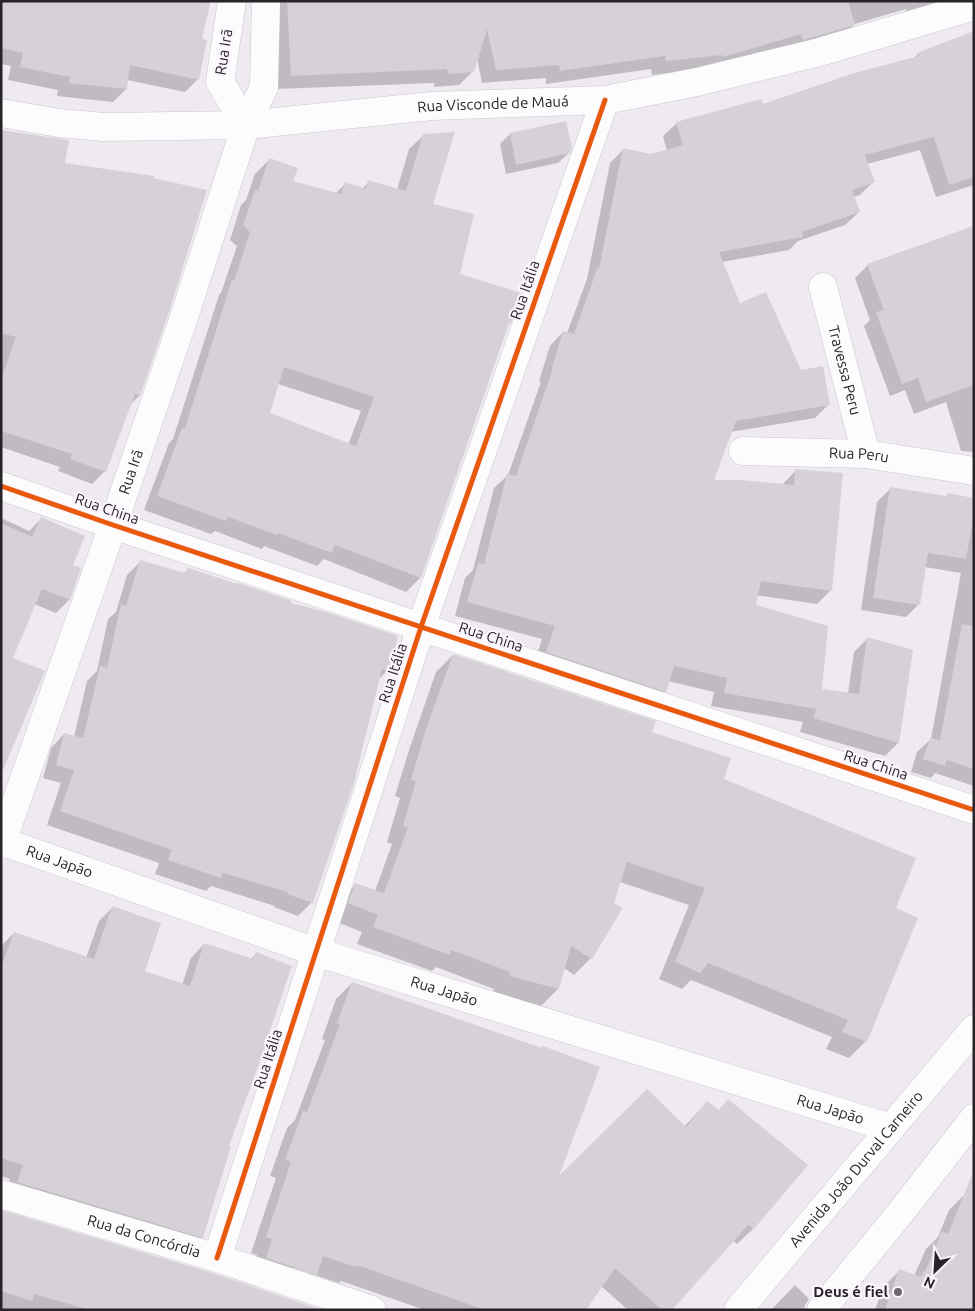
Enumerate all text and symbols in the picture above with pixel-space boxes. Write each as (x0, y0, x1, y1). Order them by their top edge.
street label: Rua Irã (211, 28, 236, 76)
street label: Rua Visconde de Mauá (416, 92, 569, 115)
street label: Rua Itália (506, 258, 543, 322)
street label: Travessa Peru (825, 323, 865, 417)
street label: Rua Peru (829, 444, 890, 465)
street label: Rua Irã (115, 447, 146, 497)
street label: Rua China (73, 490, 141, 527)
street label: Rua China (457, 618, 526, 655)
street label: Rua Itália (375, 641, 410, 705)
street label: Rua China (842, 746, 911, 783)
street label: Rua Japão (24, 842, 95, 881)
street label: Rua Japão (409, 972, 480, 1009)
street label: Rua Itália (250, 1027, 285, 1091)
street label: Avenida João Durval Carneiro (786, 1087, 926, 1250)
street label: Rua Japão (795, 1091, 866, 1127)
street label: Rua da Concórdia (85, 1211, 203, 1261)
north arrow (910, 1246, 960, 1296)
text: N (921, 1273, 938, 1292)
place label: Deus é fiel (813, 1283, 888, 1300)
marker: Deus é fiel (892, 1286, 904, 1298)

